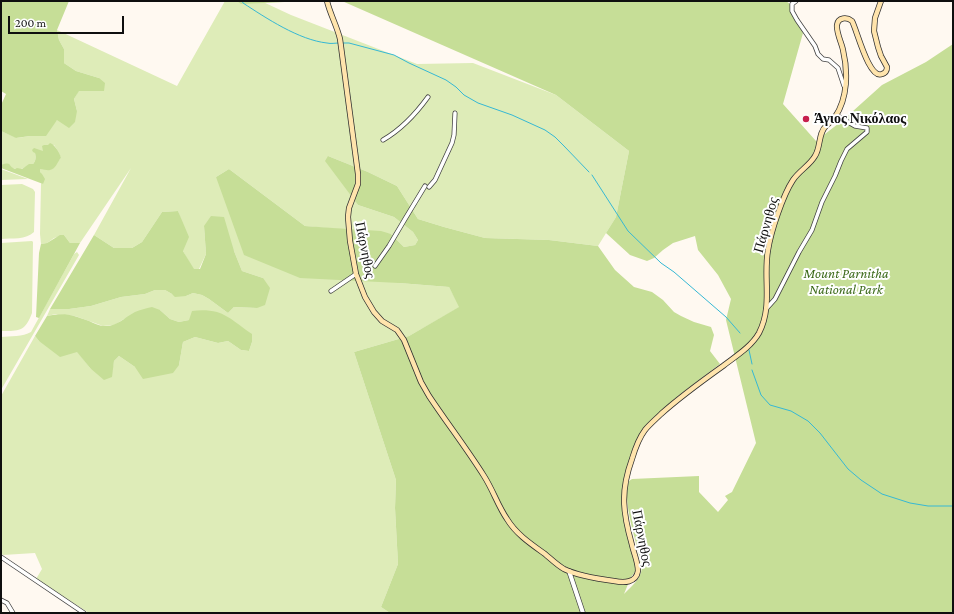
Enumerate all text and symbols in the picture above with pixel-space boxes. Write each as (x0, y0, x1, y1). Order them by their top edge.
scale bar (10, 8, 126, 34)
text: 200 m (15, 16, 46, 30)
place label: Άγιος Νικόλαος (814, 111, 906, 127)
marker: Άγιος Νικόλαος (801, 114, 811, 124)
street label: Πάρνηθος (750, 195, 782, 255)
street label: Πάρνηθος (351, 220, 379, 280)
park label: Mount Parnitha National Park (804, 266, 888, 298)
street label: Πάρνηθος (628, 508, 656, 568)

